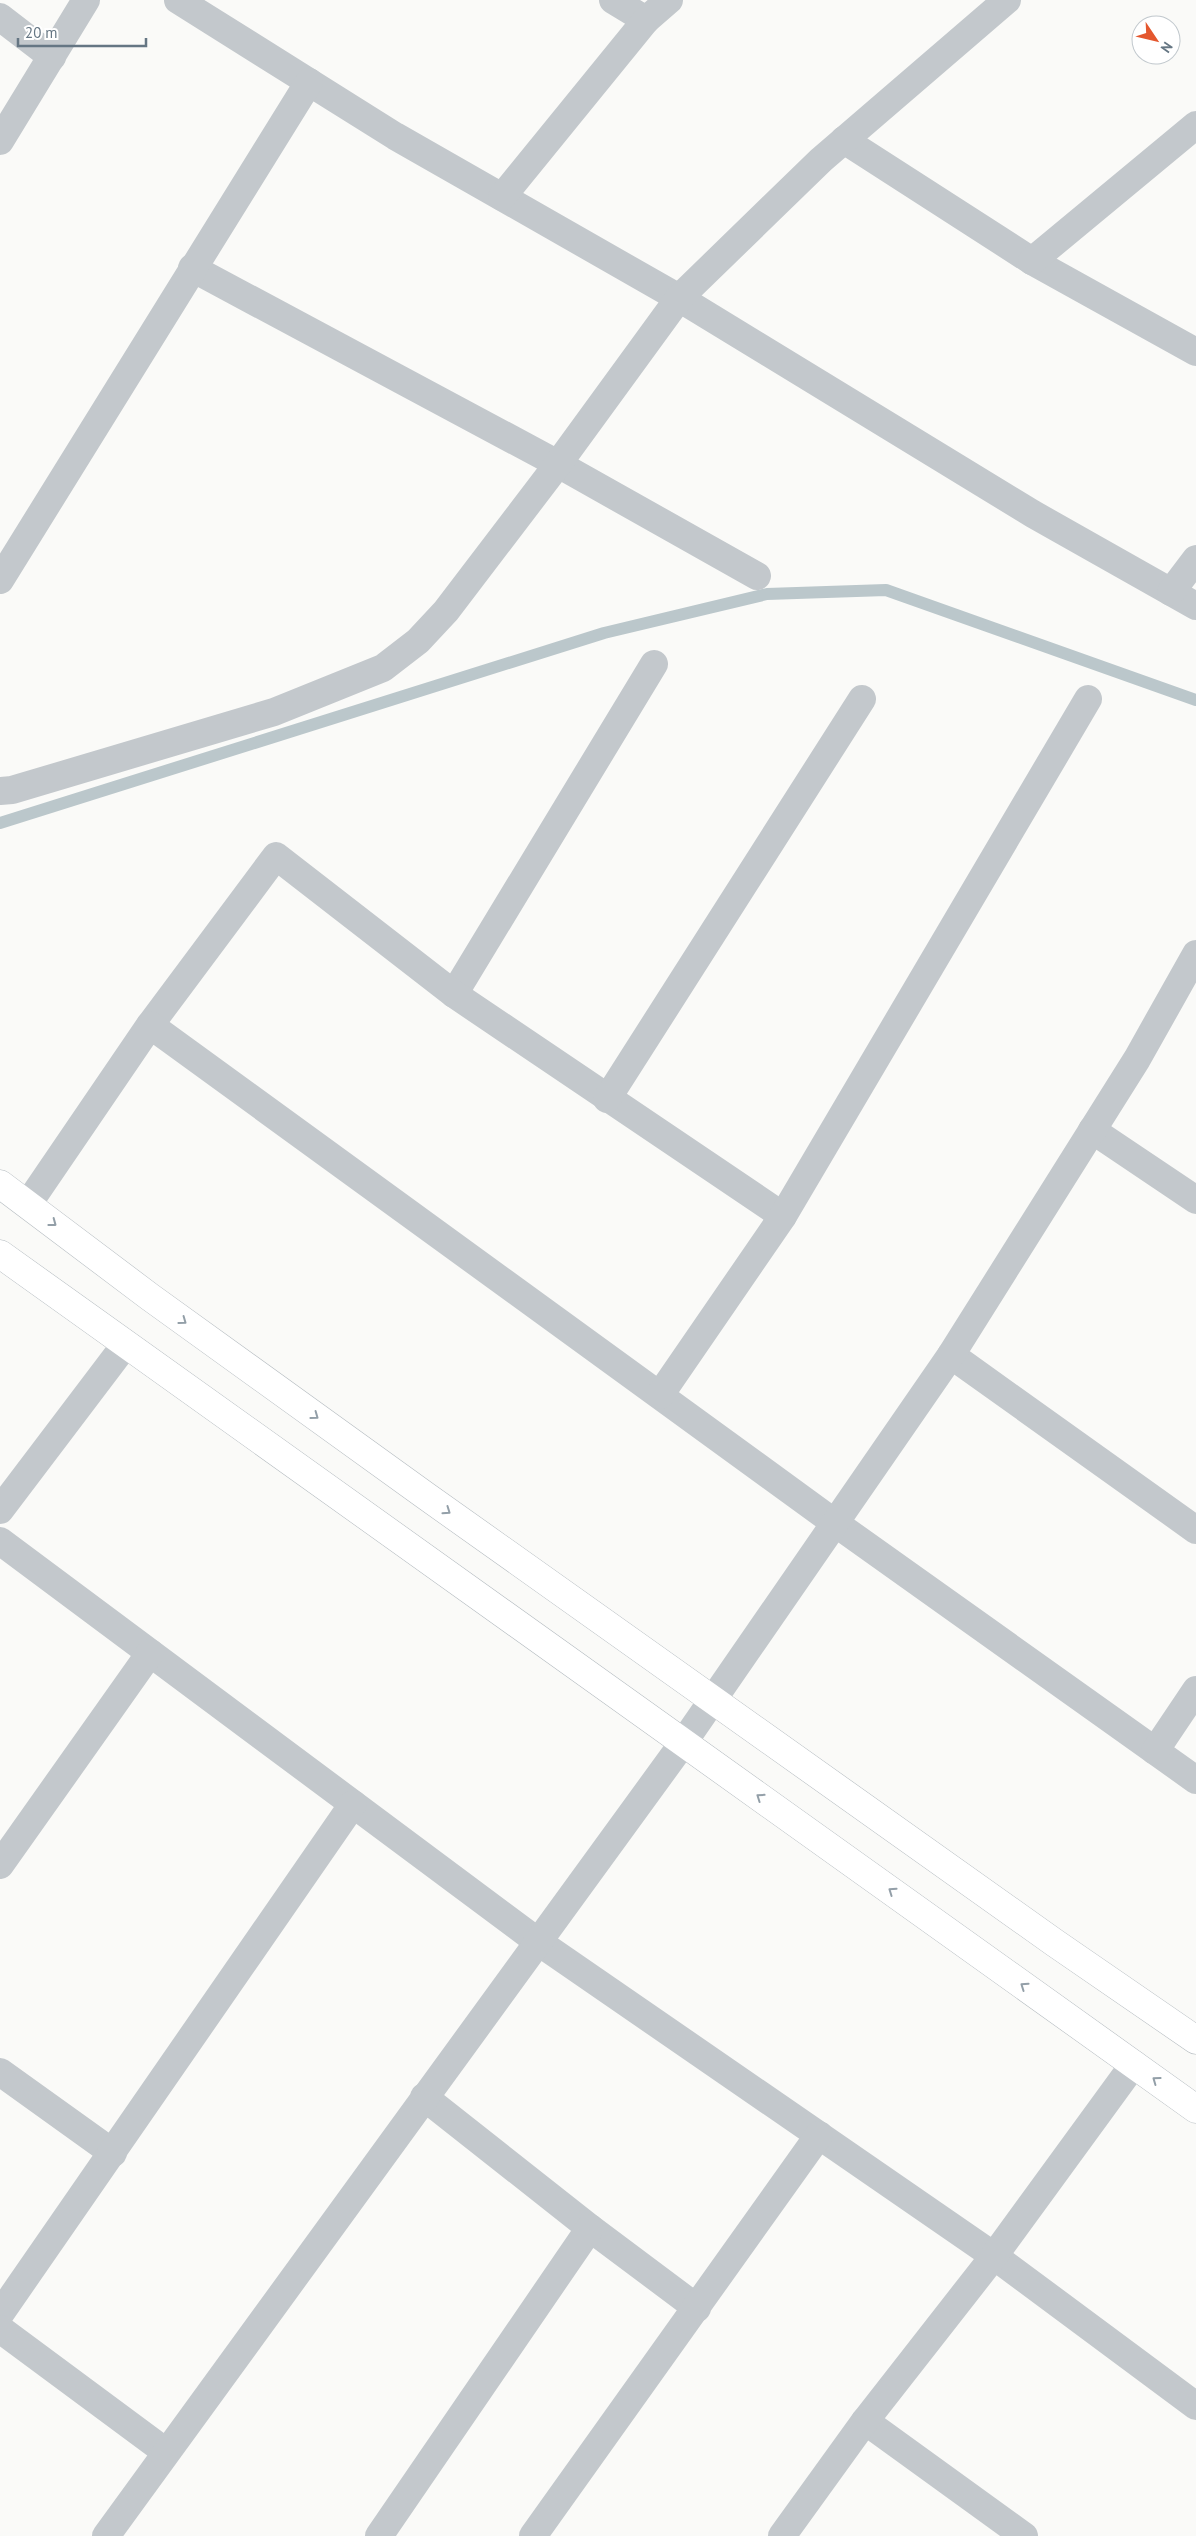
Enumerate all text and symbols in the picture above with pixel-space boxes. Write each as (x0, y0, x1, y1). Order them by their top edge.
scale bar (18, 15, 145, 47)
north arrow (1131, 15, 1181, 65)
text: 20 m (25, 23, 58, 42)
text: N (1157, 39, 1177, 56)
one-way arrow (47, 1217, 57, 1226)
one-way arrow (177, 1315, 187, 1324)
one-way arrow (309, 1410, 319, 1419)
one-way arrow (441, 1505, 450, 1514)
one-way arrow (756, 1794, 765, 1803)
one-way arrow (889, 1889, 898, 1897)
one-way arrow (1020, 1983, 1030, 1992)
one-way arrow (1153, 2077, 1162, 2086)

